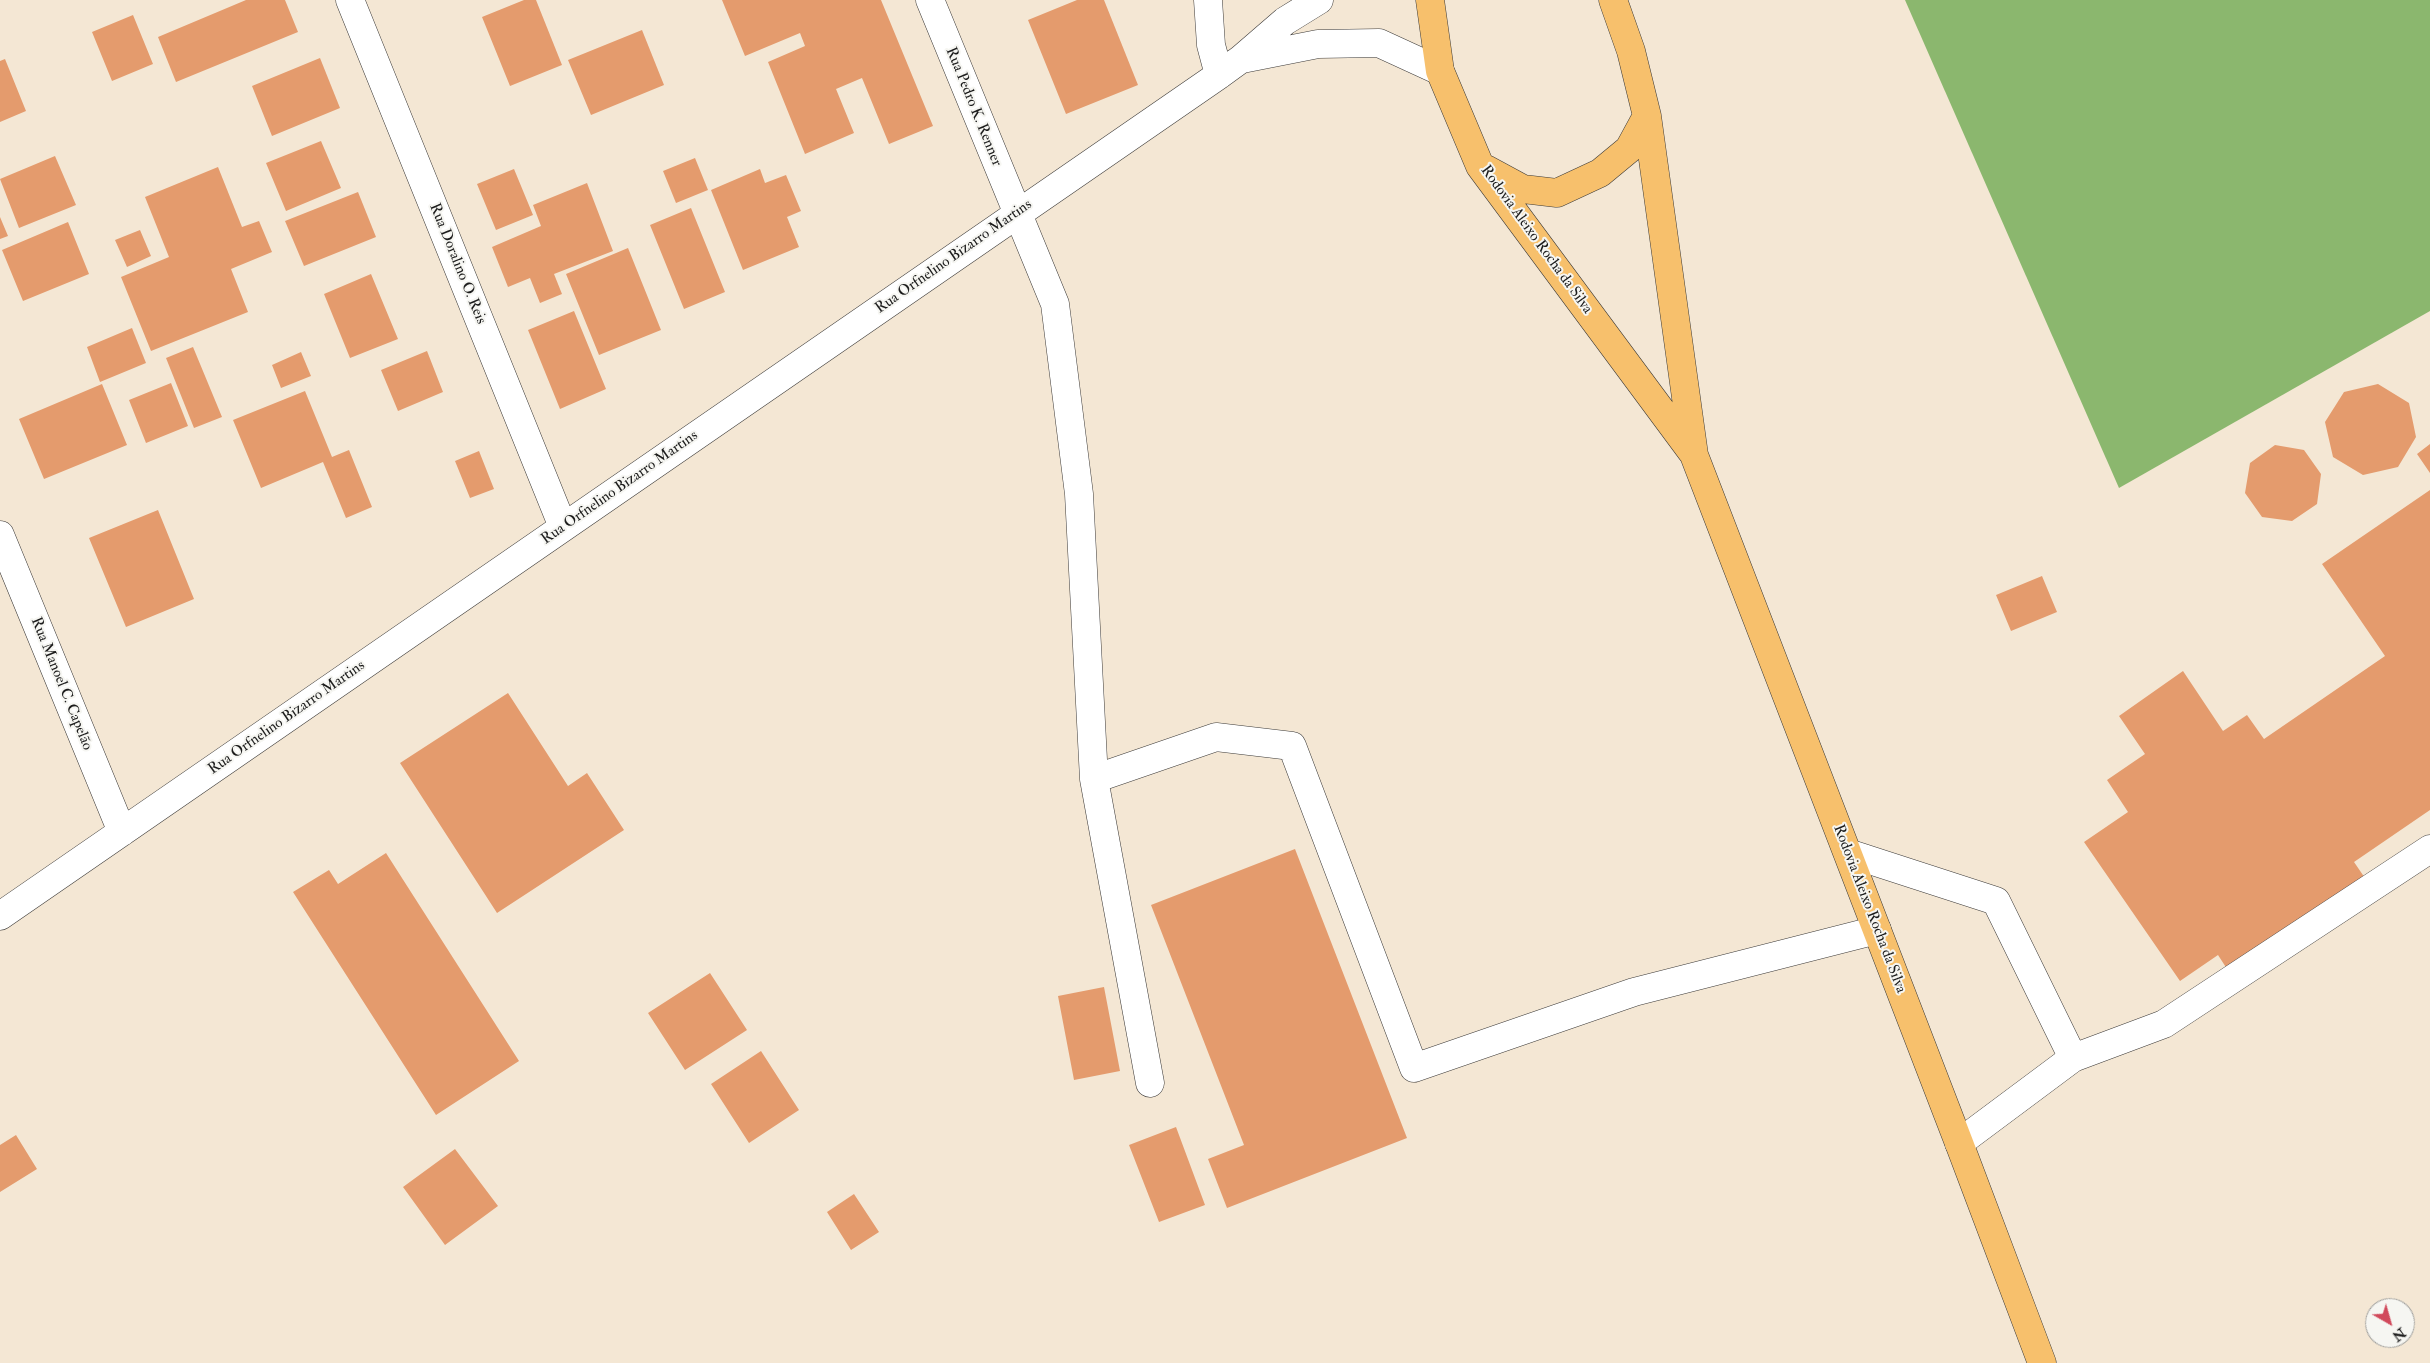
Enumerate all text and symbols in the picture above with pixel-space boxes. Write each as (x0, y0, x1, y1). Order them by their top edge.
street label: Rua Pedro K. Renner (941, 45, 1005, 169)
street label: Rodovia Aleixo Rocha da Silva (1476, 162, 1596, 318)
street label: Rua Orfnelino Bizarro Martins (872, 196, 1036, 318)
street label: Rua Doralino O. Reis (425, 201, 489, 327)
street label: Rua Orfnelino Bizarro Martins (538, 427, 702, 549)
street label: Rua Manoel C. Capelão (26, 615, 96, 753)
street label: Rua Orfnelino Bizarro Martins (205, 657, 369, 779)
street label: Rodovia Aleixo Rocha da Silva (1829, 822, 1909, 996)
north arrow (2365, 1298, 2415, 1348)
text: N (2389, 1324, 2409, 1345)

